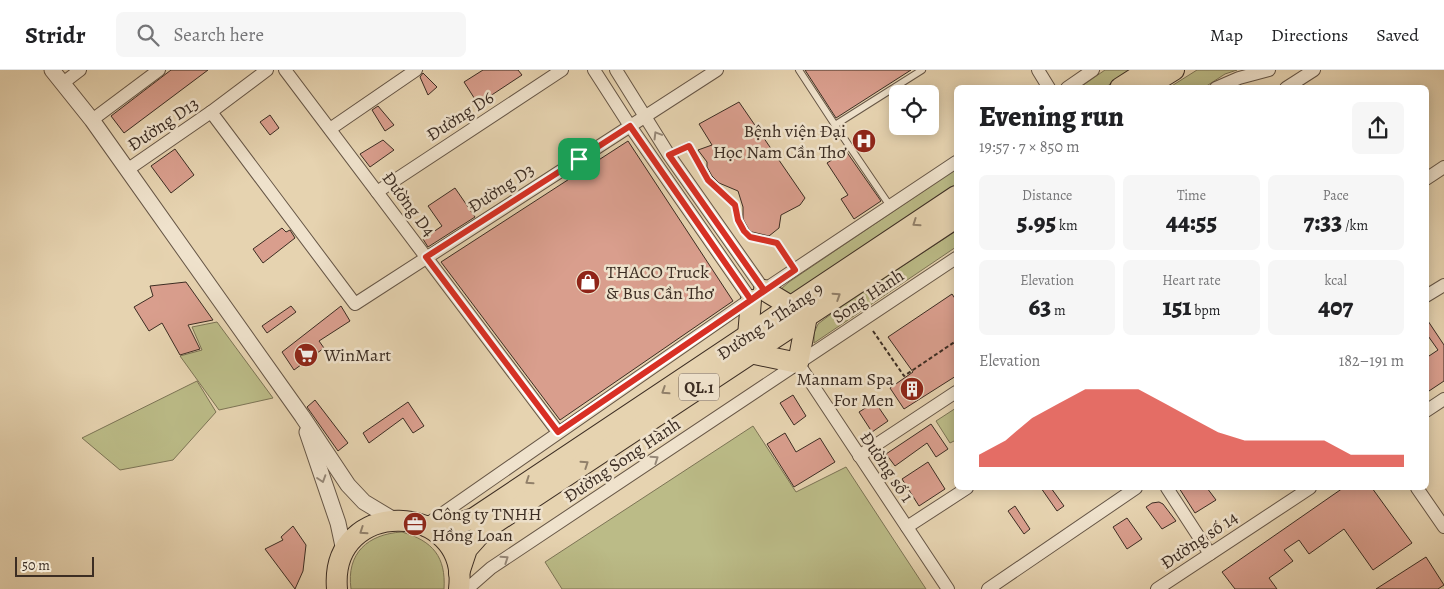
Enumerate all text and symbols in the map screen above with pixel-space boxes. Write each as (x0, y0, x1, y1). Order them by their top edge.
search box (116, 12, 466, 57)
text: Stridr (25, 19, 86, 51)
icon: search (134, 21, 162, 49)
text: Search here (174, 22, 264, 48)
text: Map (1210, 23, 1243, 47)
text: Directions (1271, 23, 1348, 47)
text: Saved (1376, 23, 1419, 47)
street label: Đường D6 (422, 85, 498, 147)
map controls (889, 85, 939, 135)
button: locate (889, 85, 939, 135)
street label: Đường D13 (123, 91, 203, 157)
text: Evening run (979, 98, 1124, 136)
button: share (1352, 102, 1404, 154)
place label: Bệnh viện Đại Học Nam Cần Thơ (713, 119, 847, 164)
hospital icon: Bệnh viện Đại Học Nam Cần Thơ (851, 128, 877, 154)
one-way arrow (653, 132, 663, 141)
text: 19:57 · 7 × 850 m (979, 136, 1079, 158)
pin (558, 138, 600, 180)
icon: arrive (565, 145, 593, 173)
street label: Đường D3 (463, 158, 539, 218)
street label: Đường D4 (377, 167, 441, 241)
text: Distance (1022, 186, 1072, 205)
text: Time (1177, 186, 1206, 205)
text: Pace (1323, 186, 1349, 205)
text: 5.95 (1017, 205, 1056, 239)
text: 44:55 (1166, 205, 1217, 239)
text: 7:33 (1304, 205, 1342, 239)
text: km (1056, 216, 1078, 235)
text: /km (1342, 216, 1368, 235)
one-way arrow (912, 217, 922, 226)
place label: THACO Truck & Bus Cần Thơ (606, 260, 714, 305)
street label: Song Hành (827, 263, 909, 329)
shop icon: THACO Truck & Bus Cần Thơ (575, 269, 601, 295)
text: Elevation (1020, 271, 1074, 290)
text: Heart rate (1162, 271, 1221, 290)
text: kcal (1325, 271, 1347, 290)
street label: Đường 2 Tháng 9 (712, 277, 828, 365)
text: 63 (1029, 290, 1051, 324)
text: 151 (1163, 290, 1191, 324)
text: 407 (1318, 290, 1353, 324)
one-way arrow (832, 293, 841, 303)
text: m (1051, 301, 1066, 320)
text: bpm (1191, 301, 1220, 320)
supermarket icon: WinMart (293, 342, 319, 368)
place label: WinMart (323, 343, 391, 367)
text: Elevation (979, 350, 1040, 372)
text: 182–191 m (1339, 350, 1404, 372)
place label: Mannam Spa For Men (796, 367, 895, 412)
road number: QL.1 (679, 374, 719, 400)
building icon: Mannam Spa For Men (899, 376, 925, 402)
one-way arrow (661, 385, 670, 394)
street label: Đường Song Hành (559, 412, 685, 508)
street label: Đường số 1 (855, 427, 919, 507)
one-way arrow (649, 456, 659, 465)
one-way arrow (579, 461, 589, 470)
one-way arrow (316, 474, 326, 483)
one-way arrow (525, 475, 535, 484)
place label: Công ty TNHH Hồng Loan (432, 502, 542, 547)
street label: Đường số 14 (1156, 505, 1242, 575)
office icon: Công ty TNHH Hồng Loan (402, 511, 428, 537)
one-way arrow (359, 525, 369, 534)
scale bar (15, 554, 94, 577)
text: 50 m (22, 556, 50, 575)
one-way arrow (500, 556, 509, 565)

